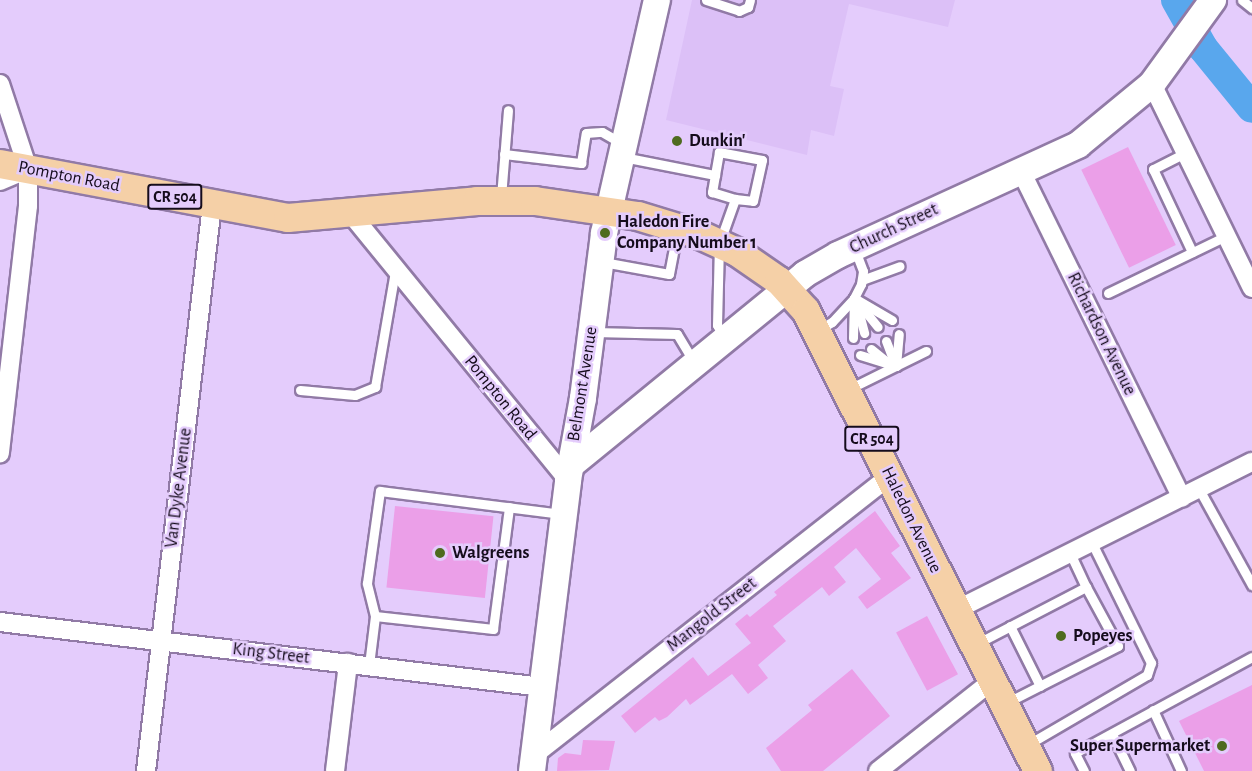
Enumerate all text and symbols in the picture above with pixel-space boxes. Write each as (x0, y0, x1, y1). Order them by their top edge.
place label: Dunkin' (689, 130, 746, 152)
marker: Dunkin' (670, 134, 684, 148)
street label: Pompton Road (16, 157, 122, 197)
road number: CR 504 (146, 184, 204, 210)
street label: Church Street (846, 199, 942, 259)
place label: Haledon Fire Company Number 1 (617, 212, 757, 254)
marker: Haledon Fire Company Number 1 (598, 226, 612, 240)
street label: Richardson Avenue (1062, 269, 1140, 399)
street label: Belmont Avenue (563, 325, 603, 443)
street label: Pompton Road (459, 351, 541, 445)
road number: CR 504 (844, 426, 900, 452)
street label: Van Dyke Avenue (161, 427, 197, 549)
street label: Haledon Avenue (876, 463, 946, 577)
place label: Walgreens (452, 542, 529, 564)
marker: Walgreens (433, 546, 447, 560)
street label: Mangold Street (663, 573, 761, 657)
place label: Popeyes (1073, 625, 1132, 647)
marker: Popeyes (1054, 629, 1068, 643)
street label: King Street (231, 639, 311, 669)
place label: Super Supermarket (1070, 735, 1210, 757)
marker: Super Supermarket (1215, 739, 1229, 753)

